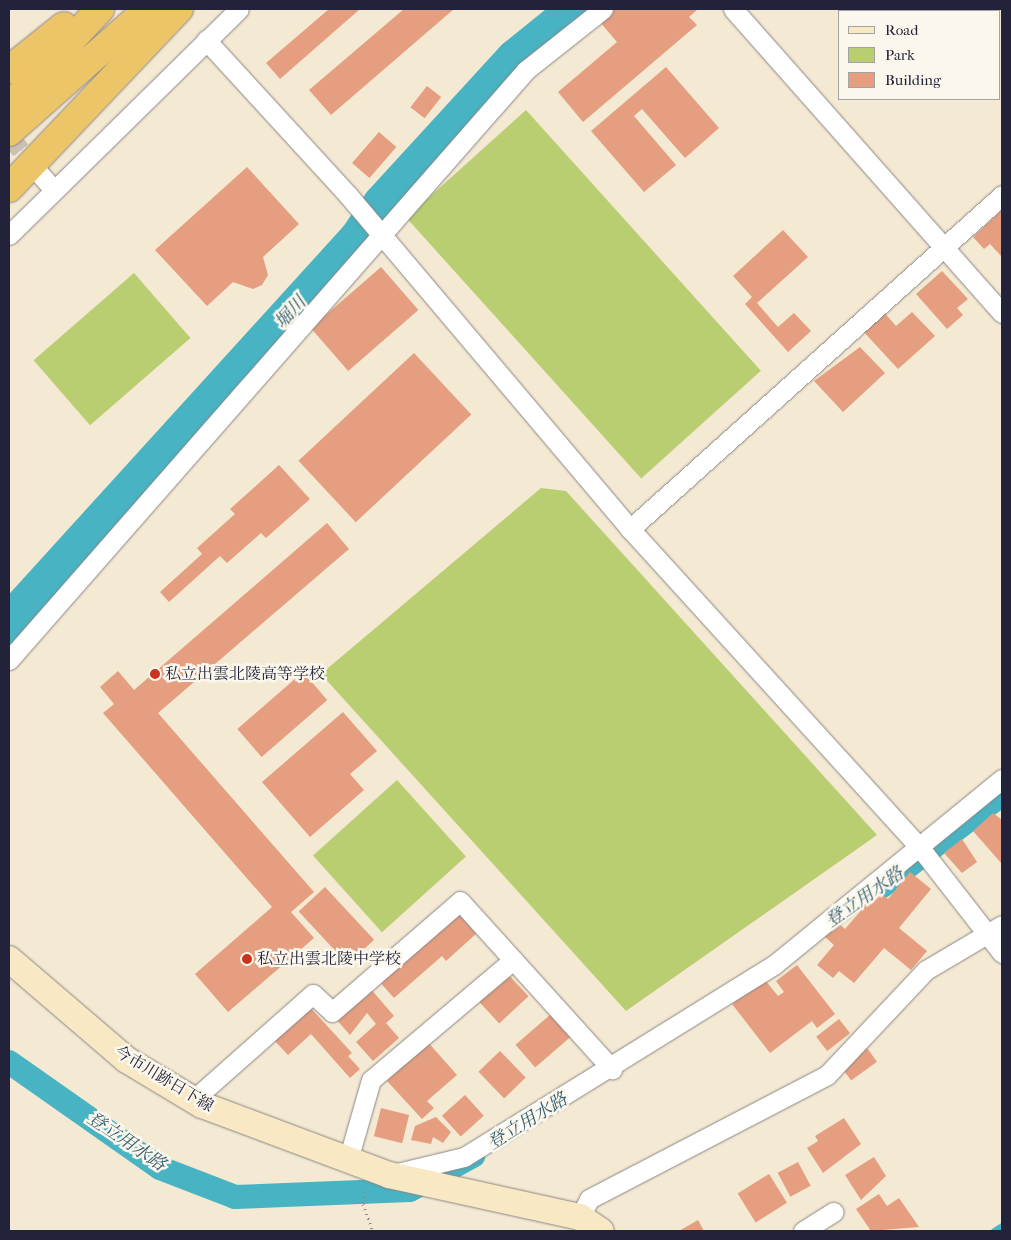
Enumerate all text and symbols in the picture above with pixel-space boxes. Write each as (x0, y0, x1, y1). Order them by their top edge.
legend (838, 10, 1001, 100)
text: Road (885, 21, 918, 39)
text: Park (885, 46, 915, 64)
text: Building (885, 71, 941, 89)
water label: 堀川 (271, 292, 311, 334)
place label: 私立出雲北陵高等学校 (165, 664, 325, 684)
marker: 私立出雲北陵高等学校 (149, 668, 161, 680)
water label: 登立用水路 (822, 863, 908, 933)
place label: 私立出雲北陵中学校 (257, 949, 401, 969)
marker: 私立出雲北陵中学校 (241, 953, 253, 965)
street label: 今市川跡日下線 (111, 1042, 217, 1116)
water label: 登立用水路 (484, 1089, 572, 1155)
water label: 登立用水路 (83, 1108, 169, 1176)

